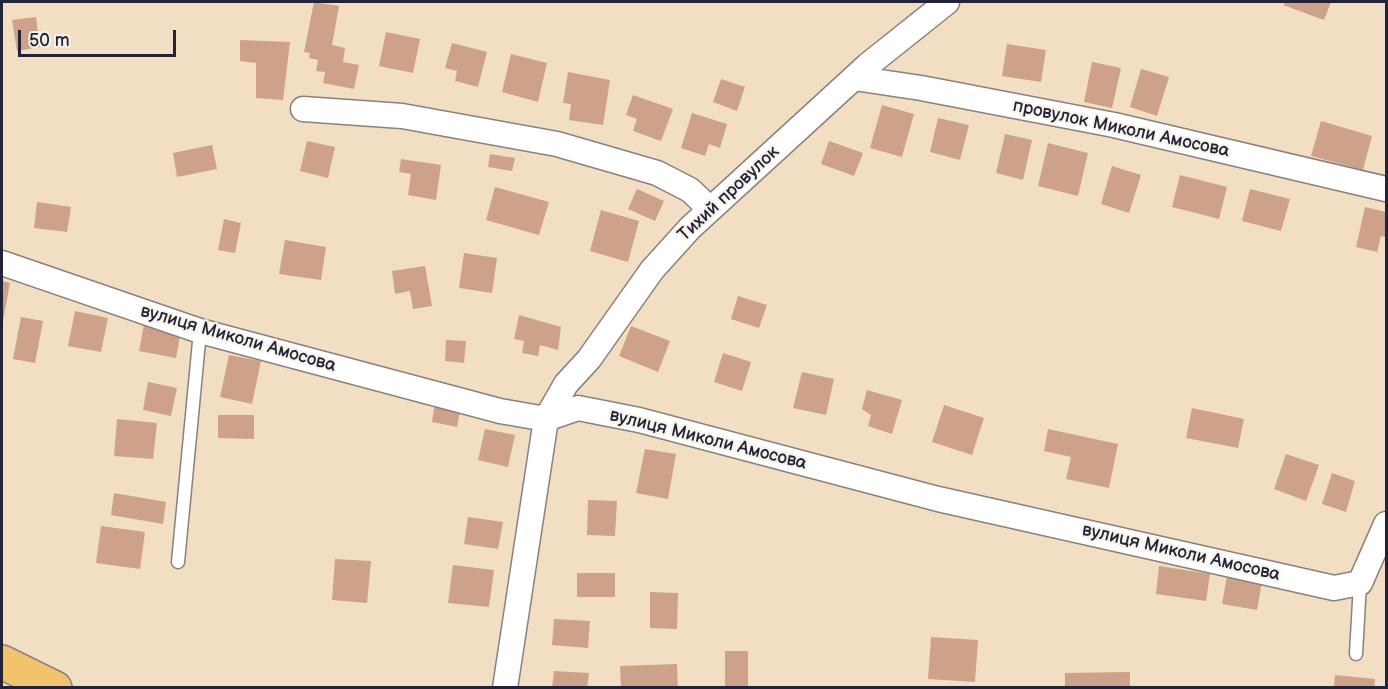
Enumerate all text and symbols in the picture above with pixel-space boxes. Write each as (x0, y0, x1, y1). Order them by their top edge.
scale bar (21, 18, 178, 56)
text: 50 m (29, 30, 70, 51)
street label: провулок Миколи Амосова (1011, 95, 1231, 163)
street label: Тихий провулок (674, 142, 784, 246)
street label: вулиця Миколи Амосова (138, 301, 338, 377)
street label: вулиця Миколи Амосова (607, 405, 809, 475)
street label: вулиця Миколи Амосова (1080, 520, 1282, 586)

